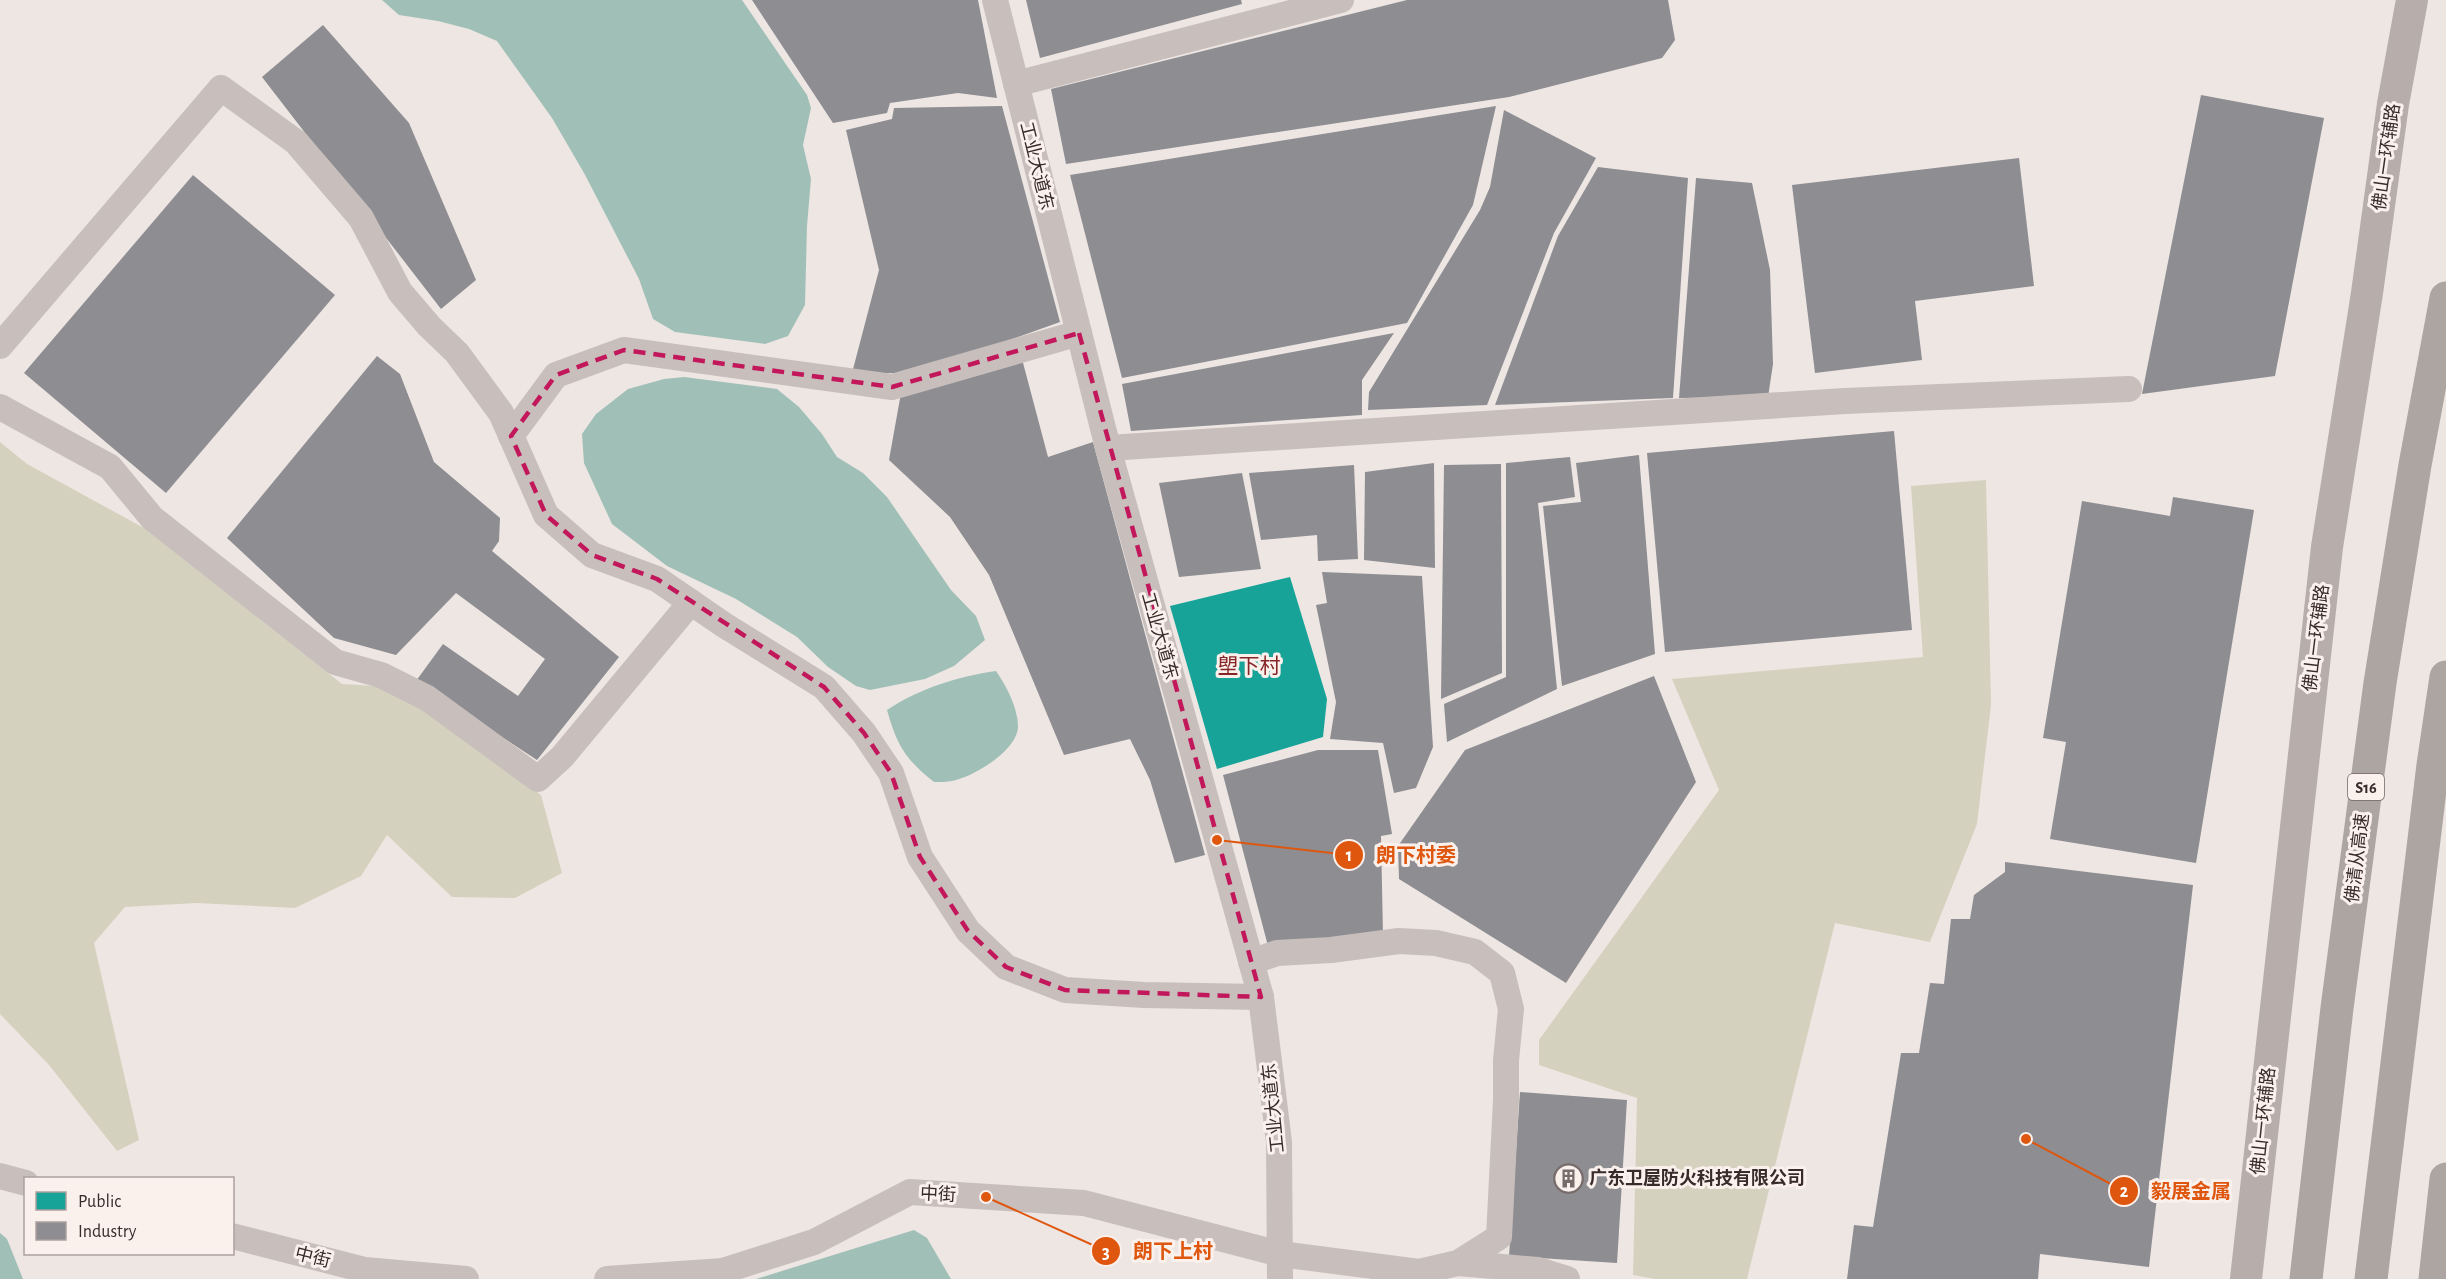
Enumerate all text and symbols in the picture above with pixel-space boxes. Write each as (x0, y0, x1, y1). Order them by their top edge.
street label: 佛山一环辅路 (2369, 102, 2403, 212)
street label: 工业大道东 (1016, 120, 1058, 212)
street label: 佛山一环辅路 (2299, 583, 2333, 693)
street label: 工业大道东 (1138, 590, 1182, 682)
district label: 塱下村 (1218, 655, 1281, 677)
road number: S16 (2348, 774, 2384, 800)
street label: 佛清从高速 (2342, 812, 2372, 904)
callout: 朗下村委 (1334, 836, 1468, 874)
text: 朗下村委 (1376, 844, 1456, 866)
text: 1 (1346, 847, 1352, 865)
street label: 工业大道东 (1258, 1062, 1288, 1154)
street label: 佛山一环辅路 (2247, 1066, 2279, 1176)
building icon: 广东卫屋防火科技有限公司 (1552, 1162, 1584, 1194)
place label: 广东卫屋防火科技有限公司 (1589, 1168, 1805, 1188)
callout: 毅展金属 (2109, 1172, 2243, 1210)
legend (24, 1177, 234, 1255)
text: 毅展金属 (2151, 1180, 2231, 1202)
street label: 中街 (920, 1183, 956, 1205)
text: 2 (2120, 1183, 2129, 1201)
text: Public (78, 1193, 121, 1211)
text: Industry (78, 1223, 137, 1241)
callout: 朗下上村 (1091, 1232, 1225, 1270)
text: 朗下上村 (1133, 1240, 1213, 1262)
street label: 中街 (293, 1243, 333, 1271)
text: 3 (1102, 1244, 1110, 1262)

